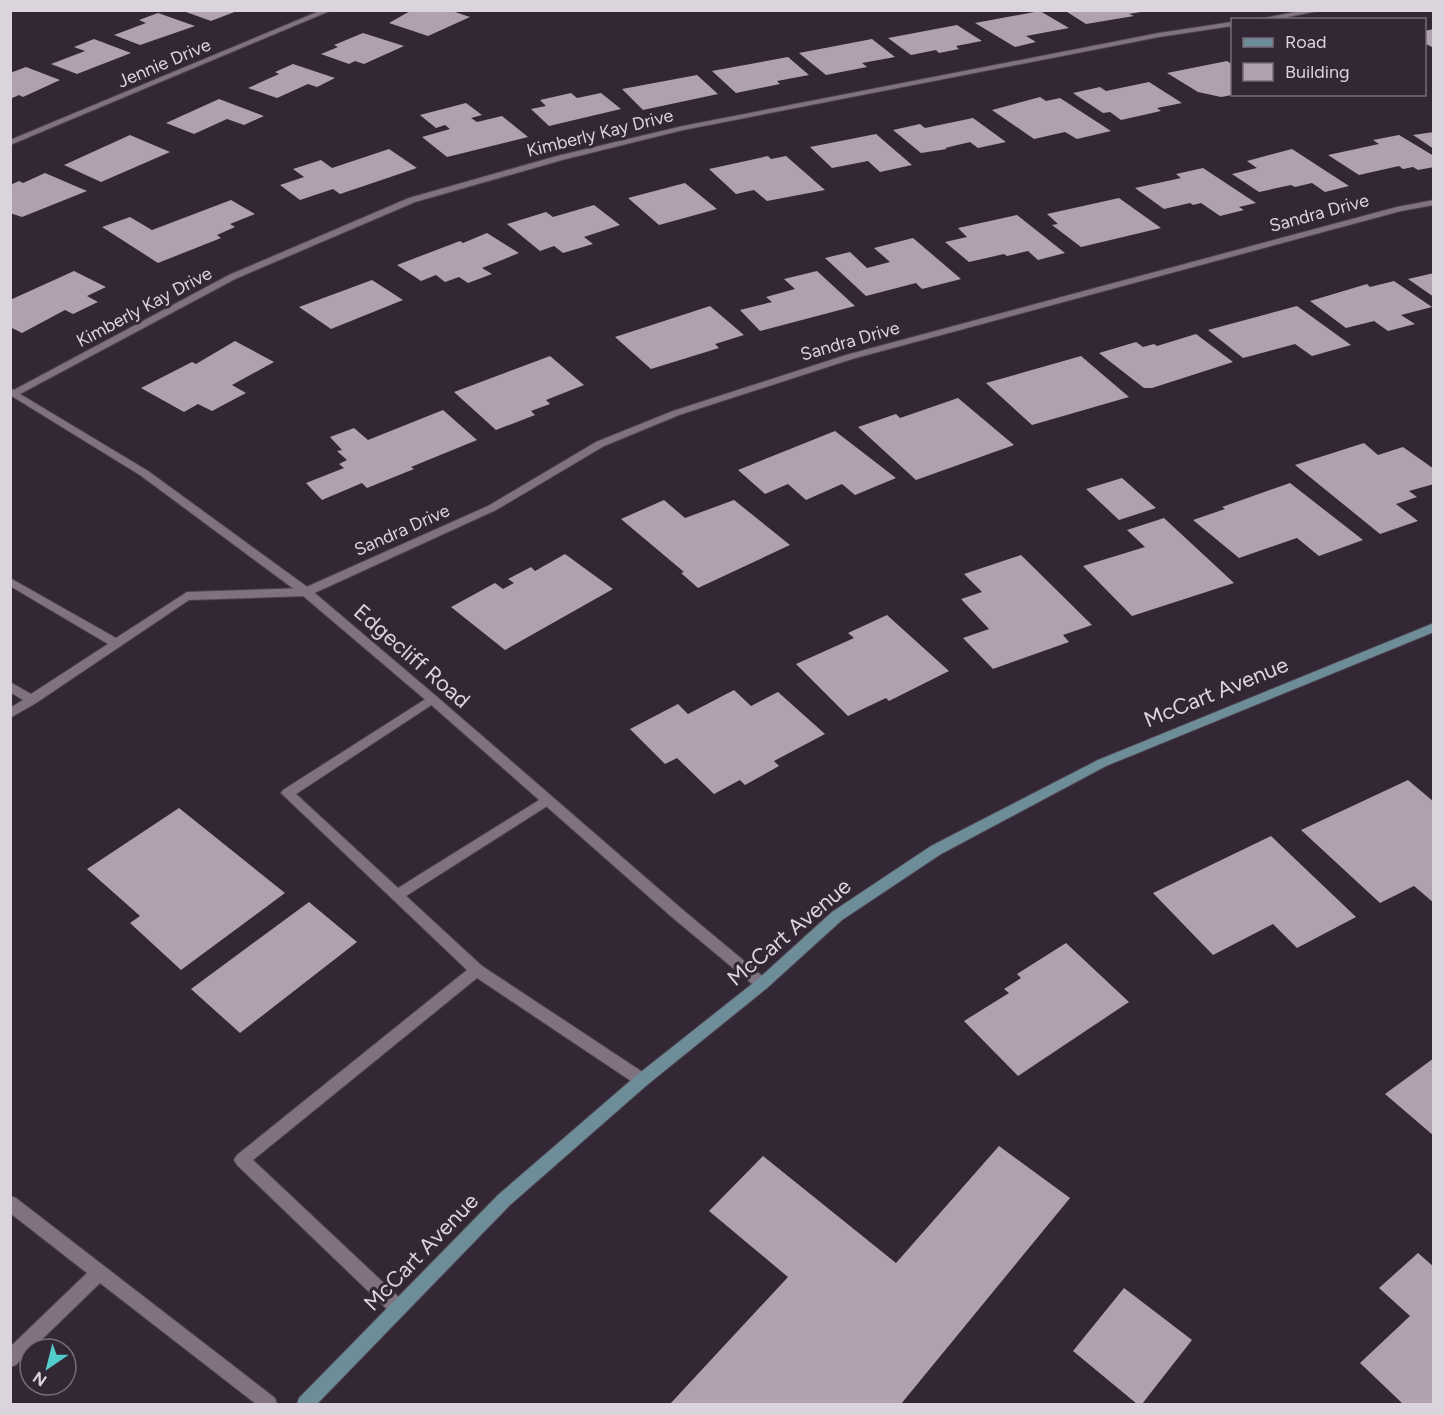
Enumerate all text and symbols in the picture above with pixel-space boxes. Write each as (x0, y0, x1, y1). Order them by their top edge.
legend (1231, 18, 1426, 96)
text: Road (1285, 31, 1326, 53)
street label: Jennie Drive (114, 33, 214, 93)
text: Building (1285, 61, 1350, 83)
street label: Kimberly Kay Drive (524, 104, 676, 162)
street label: Sandra Drive (1267, 189, 1371, 237)
street label: Kimberly Kay Drive (73, 262, 216, 352)
street label: Sandra Drive (798, 316, 902, 366)
street label: Sandra Drive (351, 499, 453, 561)
street label: Edgecliff Road (348, 598, 476, 714)
street label: McCart Avenue (1140, 651, 1292, 733)
street label: McCart Avenue (722, 872, 856, 992)
street label: McCart Avenue (358, 1188, 484, 1316)
north arrow (18, 1337, 78, 1397)
text: N (29, 1368, 50, 1390)

